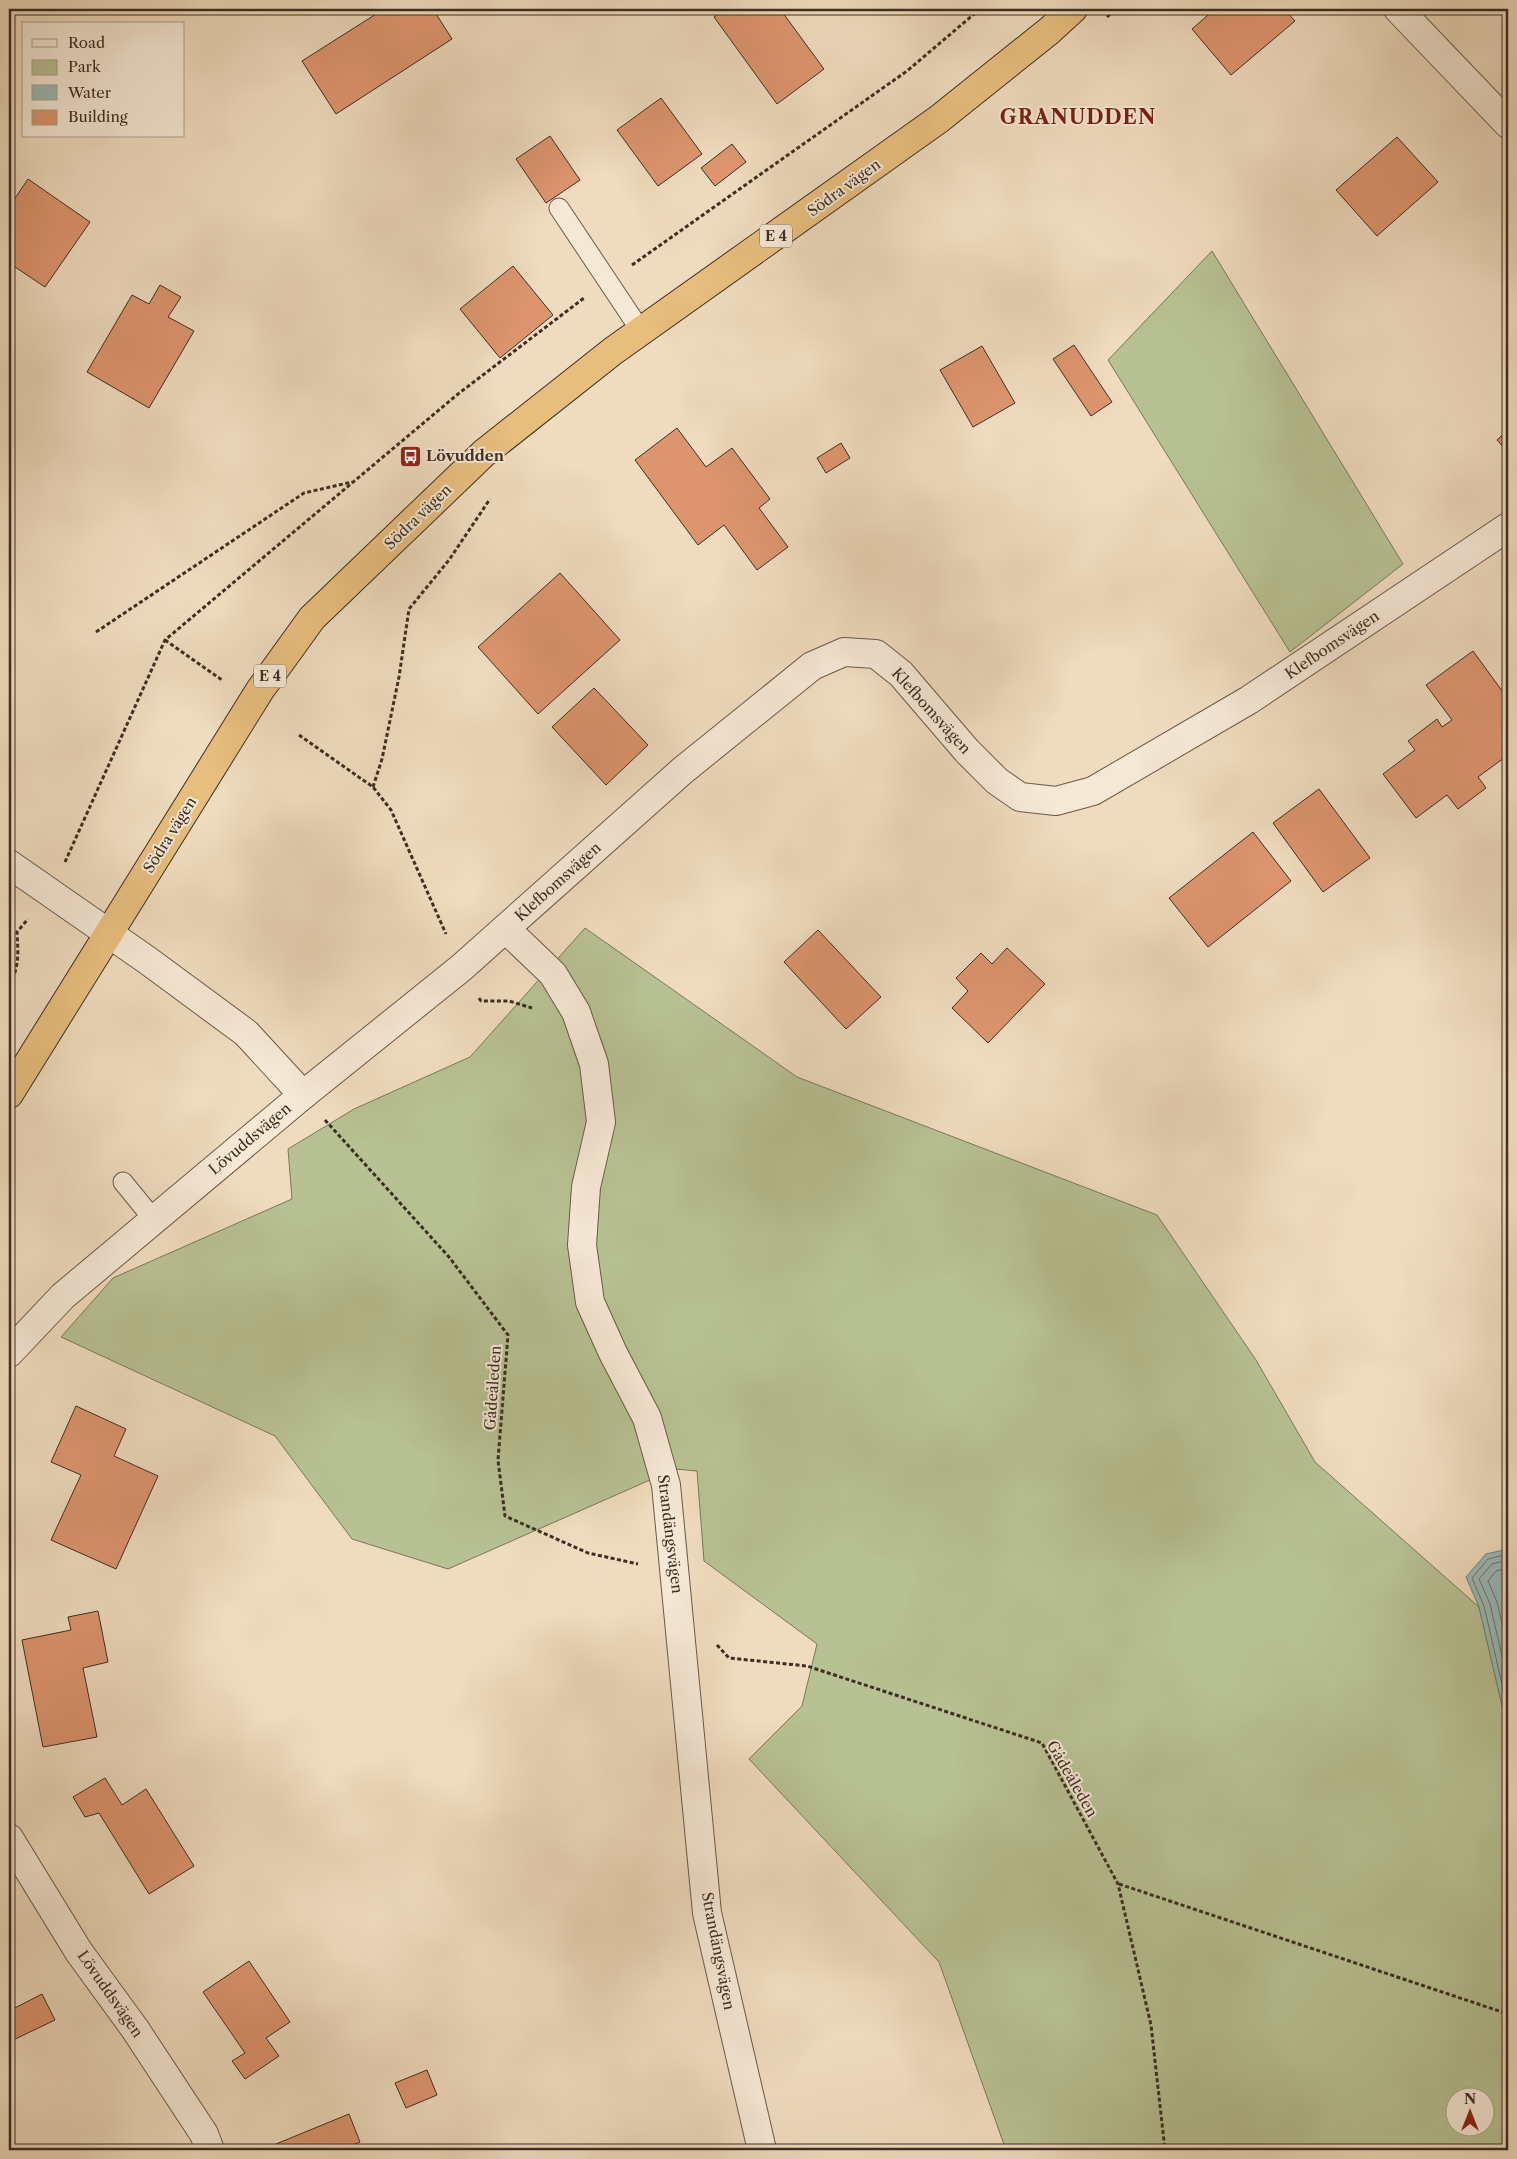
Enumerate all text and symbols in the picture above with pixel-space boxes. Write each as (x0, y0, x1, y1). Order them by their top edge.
legend (22, 22, 185, 138)
text: Road (68, 33, 105, 52)
text: Park (68, 57, 102, 76)
text: Water (67, 83, 112, 102)
district label: GRANUDDEN (1000, 105, 1156, 129)
text: Building (68, 107, 128, 126)
street label: Södra vägen (803, 154, 885, 221)
road number: E 4 (760, 225, 792, 248)
bus stop icon: Lövudden (398, 444, 422, 468)
place label: Lövudden (426, 446, 505, 465)
street label: Södra vägen (380, 479, 456, 553)
street label: Klefbomsvägen (1281, 606, 1383, 683)
road number: E 4 (254, 664, 286, 688)
street label: Klefbomsvägen (888, 664, 975, 758)
street label: Södra vägen (139, 793, 201, 876)
street label: Klefbomsvägen (511, 838, 605, 925)
street label: Lövuddsvägen (205, 1098, 295, 1179)
street label: Gådeåleden (480, 1344, 505, 1431)
street label: Strandängsvägen (654, 1473, 687, 1595)
street label: Gådeåleden (1043, 1737, 1102, 1821)
street label: Strandängsvägen (698, 1890, 739, 2012)
street label: Lövuddsvägen (73, 1947, 148, 2041)
north arrow (1444, 2086, 1494, 2136)
text: N (1464, 2090, 1476, 2108)

